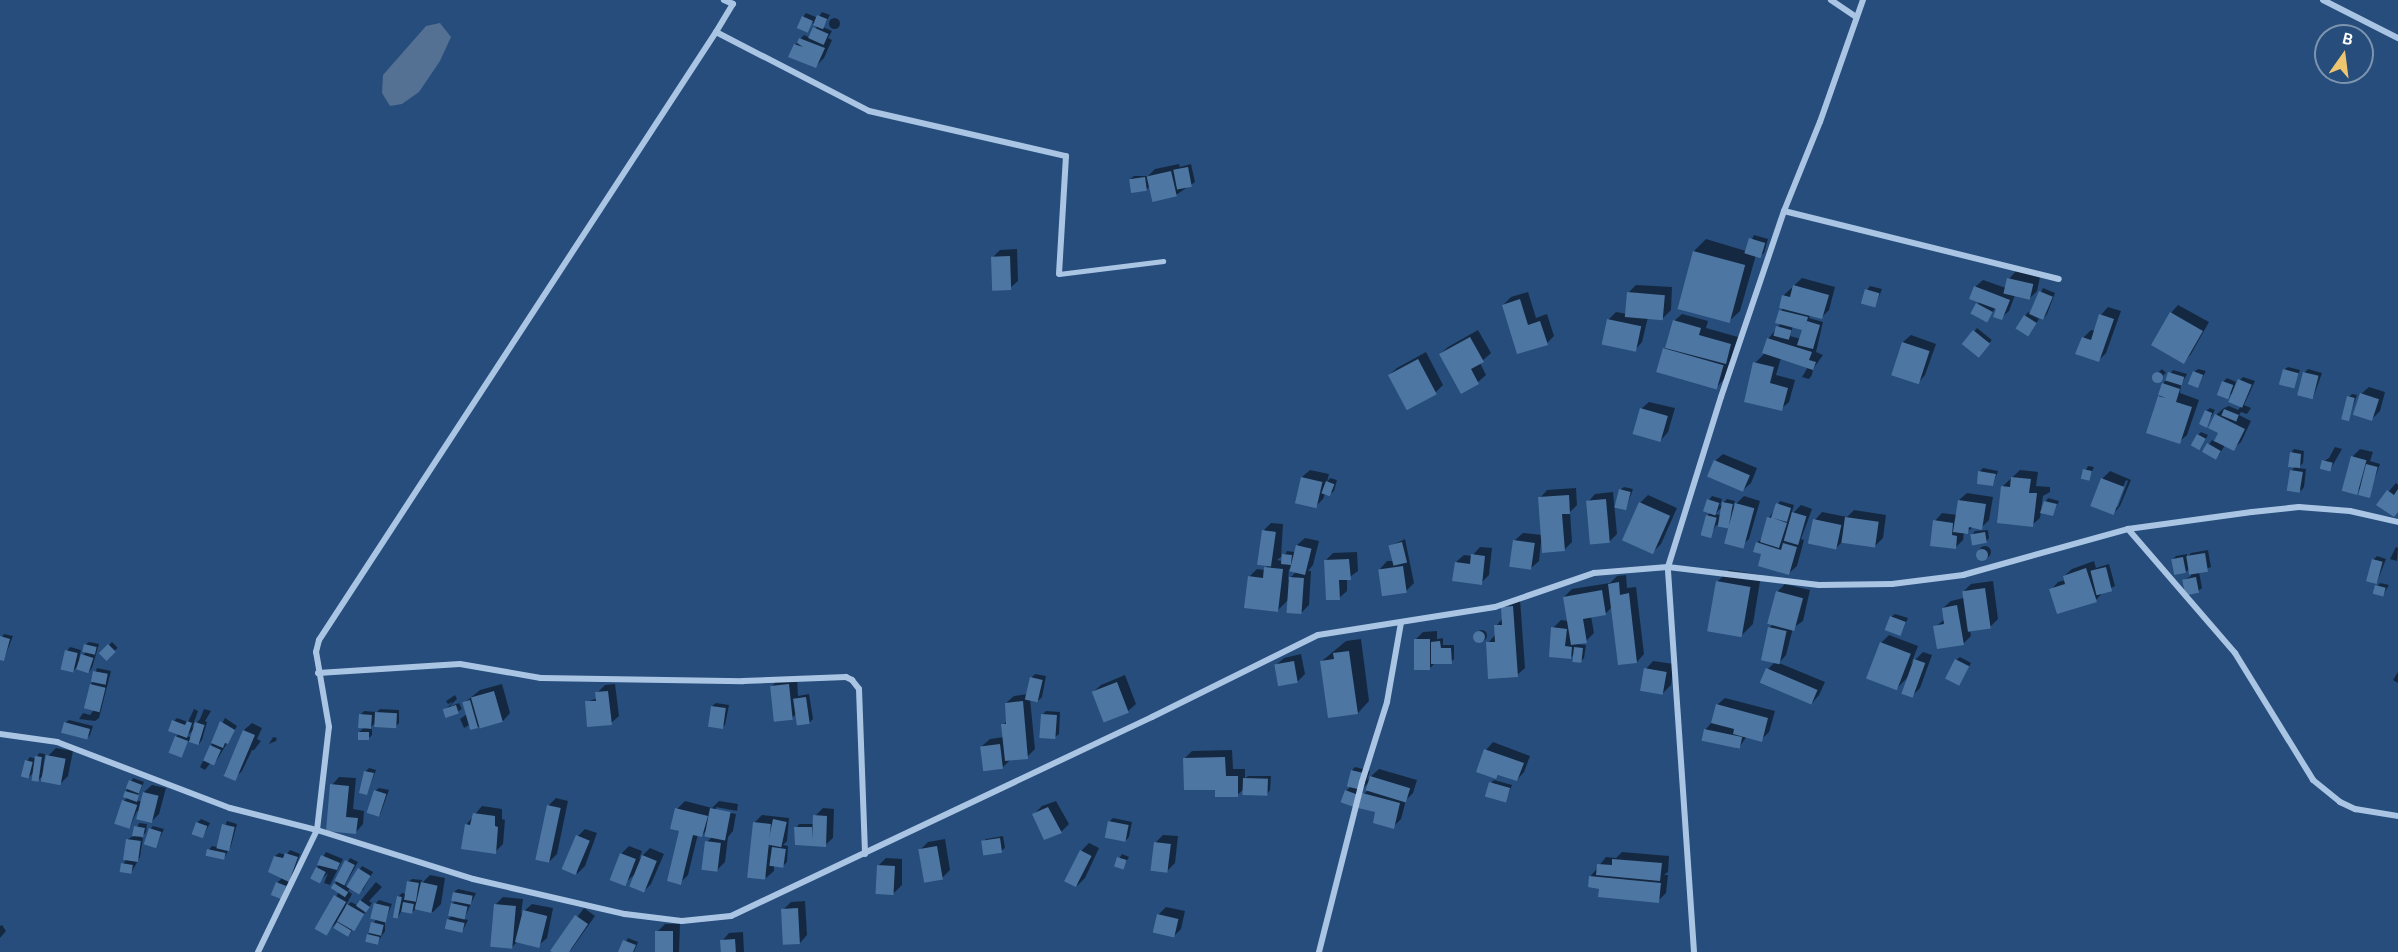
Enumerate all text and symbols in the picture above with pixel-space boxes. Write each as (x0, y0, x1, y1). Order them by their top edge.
north arrow (2314, 24, 2374, 84)
text: B (2341, 28, 2355, 48)

